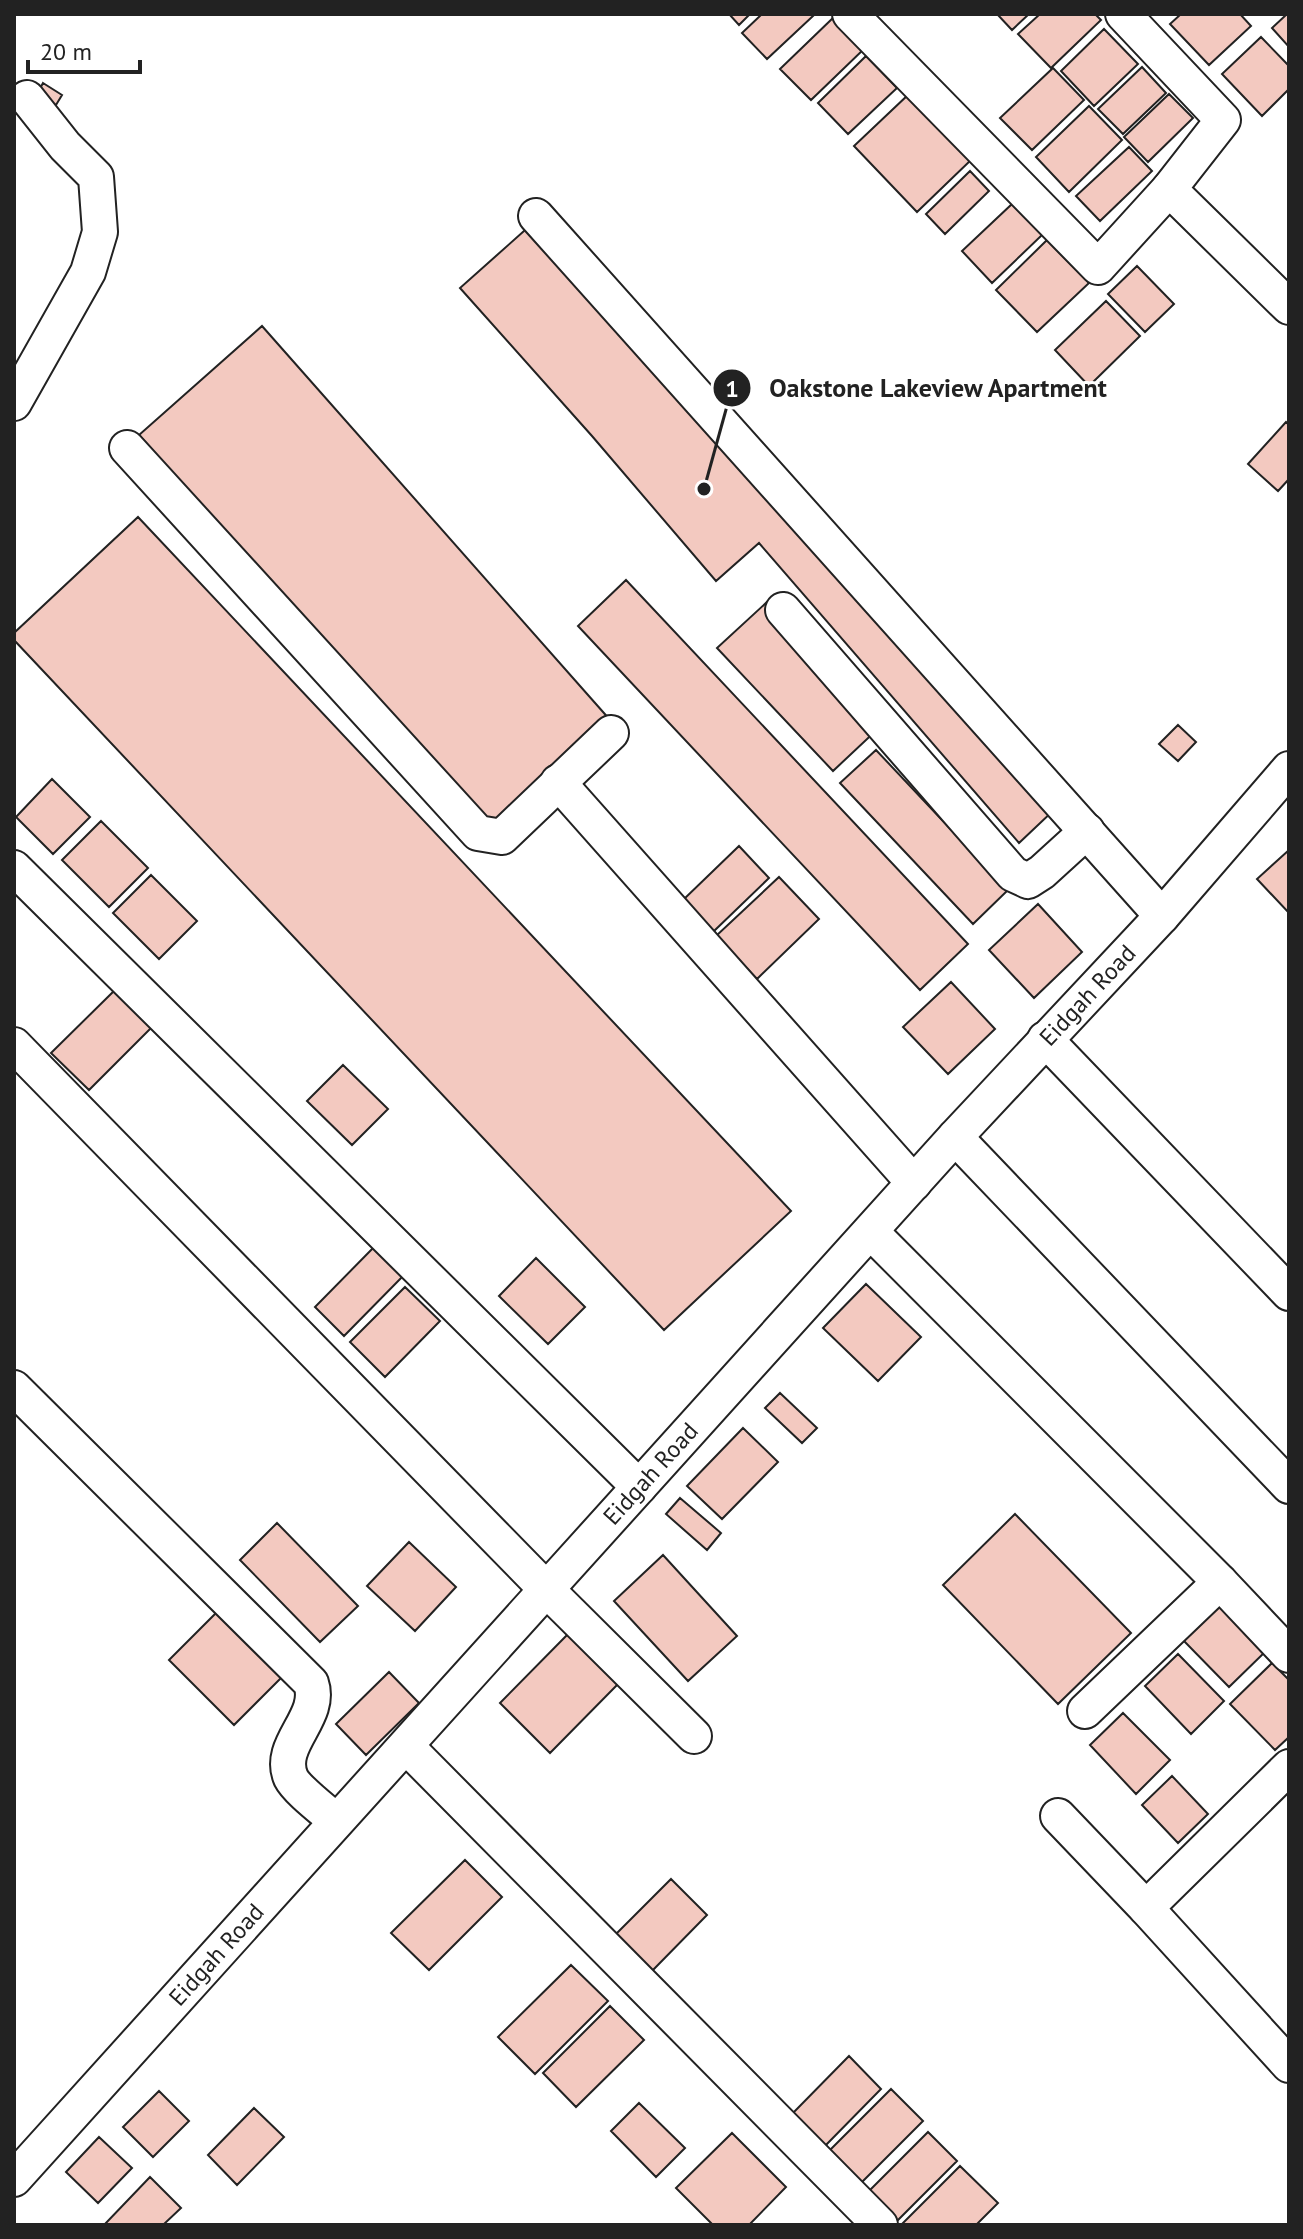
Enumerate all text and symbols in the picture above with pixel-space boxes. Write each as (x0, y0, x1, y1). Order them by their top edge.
scale bar (28, 24, 140, 74)
text: 20 m (40, 36, 92, 67)
callout: Oakstone Lakeview Apartment (712, 363, 1124, 413)
text: Oakstone Lakeview Apartment (769, 371, 1107, 404)
text: 1 (725, 373, 739, 404)
street label: Eidgah Road (1032, 938, 1142, 1052)
street label: Eidgah Road (596, 1416, 705, 1531)
street label: Eidgah Road (162, 1897, 270, 2012)

